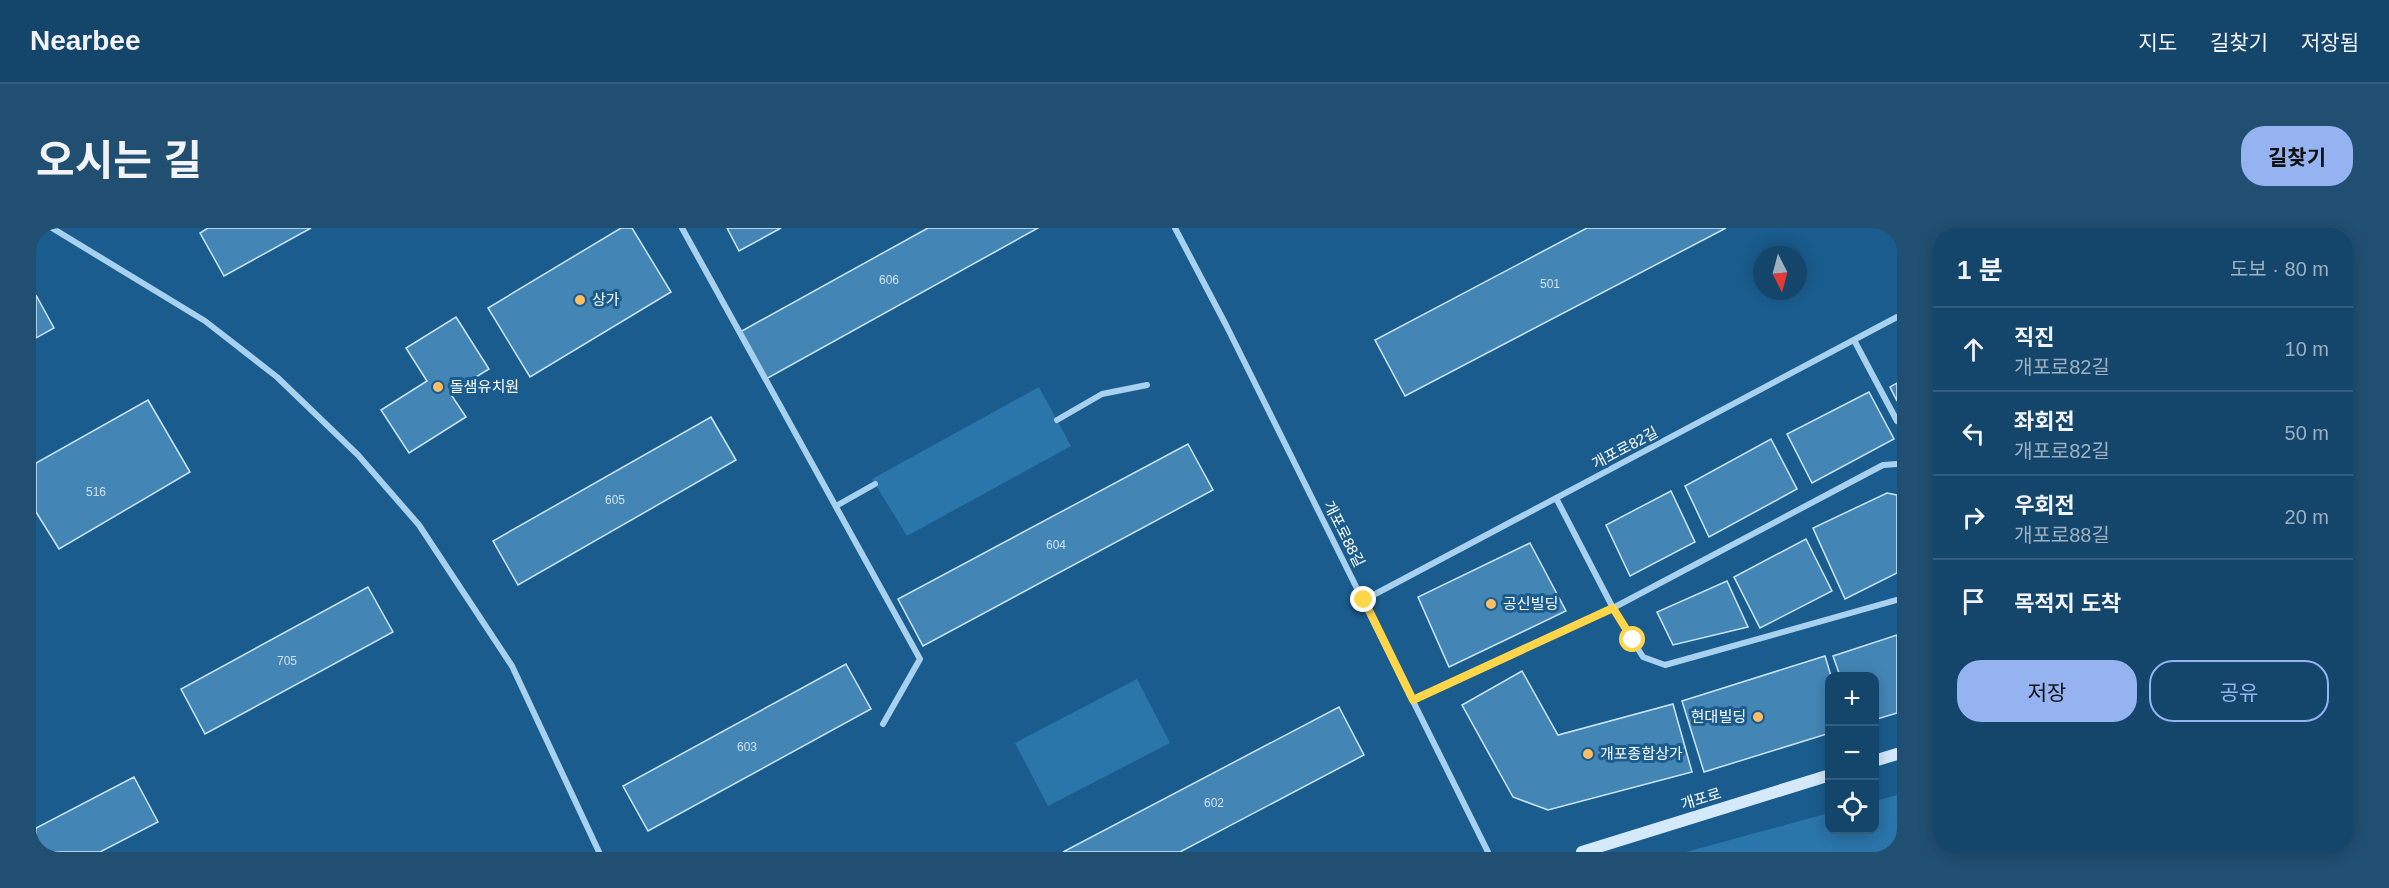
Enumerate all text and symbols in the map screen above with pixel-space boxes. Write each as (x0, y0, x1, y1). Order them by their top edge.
text: Nearbee (30, 25, 141, 56)
text: 지도 (2138, 31, 2177, 54)
text: 길찾기 (2210, 31, 2268, 54)
text: 저장됨 (2301, 31, 2359, 54)
button: 길찾기 (2241, 126, 2353, 186)
text: 오시는 길 (36, 137, 202, 184)
north arrow (1753, 246, 1807, 300)
text: 1 분 (1957, 255, 2003, 285)
text: 도보 · 80 m (2230, 258, 2329, 280)
house number: 606 (879, 273, 899, 287)
house number: 501 (1540, 277, 1560, 291)
place label: 상가 (592, 291, 620, 308)
marker: 상가 (573, 293, 587, 307)
text: 직진 (2014, 325, 2054, 350)
icon: ahead (1957, 333, 1990, 366)
text: 10 m (2285, 338, 2329, 360)
text: 개포로82길 (2014, 356, 2110, 378)
place label: 돌샘유치원 (450, 378, 519, 395)
marker: 돌샘유치원 (431, 380, 445, 394)
text: 좌회전 (2014, 409, 2075, 434)
icon: left (1957, 417, 1990, 450)
text: 50 m (2285, 422, 2329, 444)
street label: 개포로82길 (1589, 423, 1660, 472)
text: 개포로82길 (2014, 440, 2110, 462)
house number: 516 (86, 485, 106, 499)
house number: 605 (605, 493, 625, 507)
text: 우회전 (2014, 493, 2075, 518)
street label: 개포로88길 (1321, 498, 1368, 570)
icon: right (1957, 501, 1990, 534)
text: 20 m (2285, 506, 2329, 528)
text: 개포로88길 (2014, 524, 2110, 546)
house number: 604 (1046, 538, 1066, 552)
icon: arrive (1957, 585, 1990, 618)
route end (1350, 586, 1376, 612)
text: 목적지 도착 (2014, 591, 2121, 616)
place label: 공신빌딩 (1503, 595, 1558, 612)
marker: 공신빌딩 (1484, 597, 1498, 611)
route start (1619, 626, 1645, 652)
house number: 705 (277, 654, 297, 668)
button: 저장 (1957, 660, 2137, 722)
button: 공유 (2149, 660, 2329, 722)
map controls (1825, 672, 1879, 834)
button: + (1825, 672, 1879, 726)
place label: 현대빌딩 (1691, 708, 1746, 725)
marker: 현대빌딩 (1751, 710, 1765, 724)
button: − (1825, 726, 1879, 780)
house number: 603 (737, 740, 757, 754)
place label: 개포종합상가 (1600, 745, 1683, 762)
marker: 개포종합상가 (1581, 747, 1595, 761)
button: locate (1825, 780, 1879, 834)
street label: 개포로 (1679, 784, 1723, 813)
house number: 602 (1204, 796, 1224, 810)

